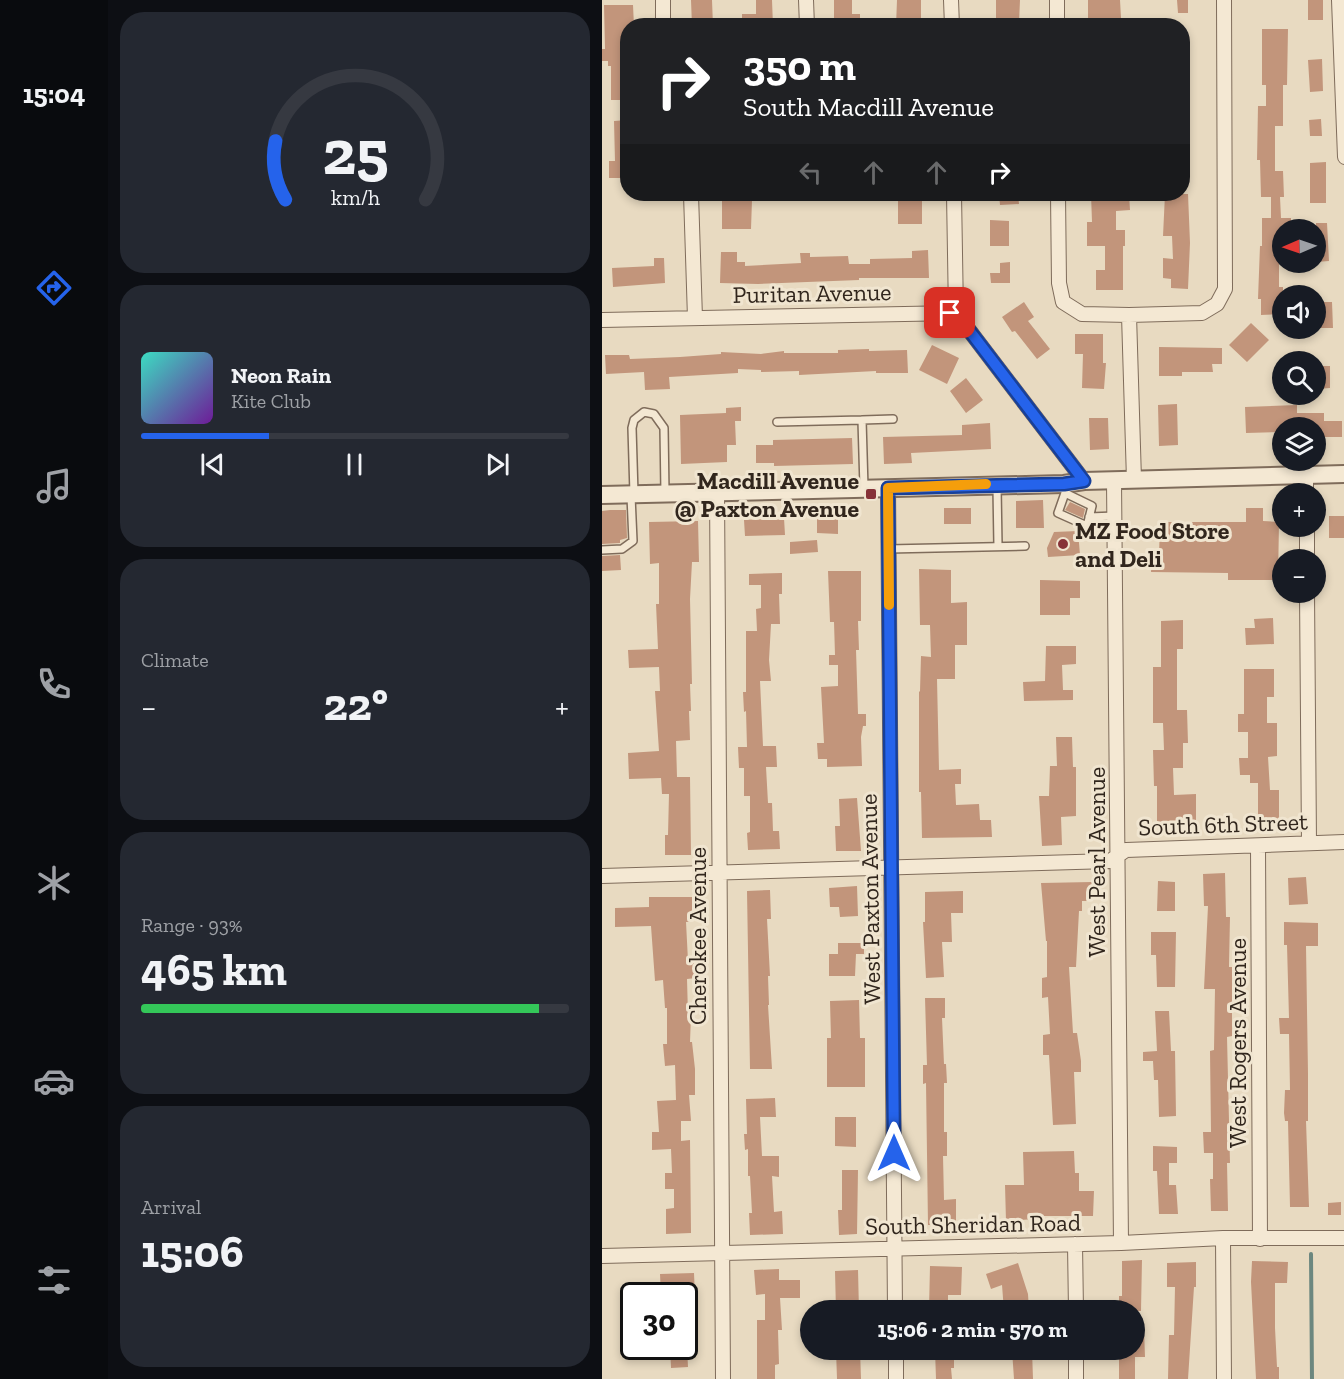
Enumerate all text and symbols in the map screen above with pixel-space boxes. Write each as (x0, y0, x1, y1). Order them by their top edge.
text: 350 m (743, 40, 856, 91)
icon: right (644, 42, 722, 120)
text: 15:04 (23, 78, 85, 110)
text: South Macdill Avenue (743, 91, 994, 123)
text: 25 (322, 115, 388, 190)
icon: left (794, 156, 827, 189)
icon: ahead (857, 156, 890, 189)
icon: ahead (920, 156, 953, 189)
icon: right (983, 156, 1016, 189)
text: km/h (331, 185, 379, 210)
north arrow (1272, 219, 1326, 273)
map controls (1272, 219, 1326, 603)
icon: directions (33, 267, 75, 309)
street label: Puritan Avenue (732, 277, 892, 309)
button: sound (1272, 285, 1326, 339)
pin (924, 287, 975, 338)
icon: arrive (933, 296, 966, 329)
button: search (1272, 351, 1326, 405)
text: Neon Rain (231, 362, 331, 389)
text: Kite Club (231, 389, 311, 413)
button: layers (1272, 417, 1326, 471)
icon: previous (196, 448, 229, 481)
icon: pause (338, 448, 371, 481)
icon: next (481, 448, 514, 481)
icon: music (33, 465, 75, 507)
place label: Macdill Avenue @ Paxton Avenue (675, 466, 859, 523)
button: + (1272, 483, 1326, 537)
marker: Macdill Avenue @ Paxton Avenue (864, 487, 878, 501)
place label: MZ Food Store and Deli (1075, 516, 1230, 573)
marker: MZ Food Store and Deli (1056, 537, 1070, 551)
button: − (1272, 549, 1326, 603)
text: Climate (141, 648, 209, 672)
icon: phone (33, 663, 75, 705)
text: 22° (323, 678, 388, 732)
text: − (141, 687, 156, 726)
text: + (555, 687, 569, 726)
street label: West Pearl Avenue (1082, 767, 1111, 957)
street label: West Paxton Avenue (854, 793, 886, 1005)
street label: South 6th Street (1138, 807, 1308, 841)
street label: Cherokee Avenue (683, 847, 712, 1025)
icon: climate (33, 862, 75, 904)
text: Range · 93% (141, 913, 242, 937)
street label: West Rogers Avenue (1223, 938, 1252, 1148)
text: 465 km (141, 943, 287, 997)
icon: car (33, 1060, 75, 1102)
position arrow (862, 1121, 926, 1185)
text: Arrival (141, 1195, 201, 1219)
street label: South Sheridan Road (865, 1208, 1081, 1240)
text: 15:06 (141, 1225, 244, 1279)
icon: filters (33, 1259, 75, 1301)
speed limit sign: 30 (620, 1282, 698, 1360)
text: 15:06 · 2 min · 570 m (877, 1316, 1068, 1343)

